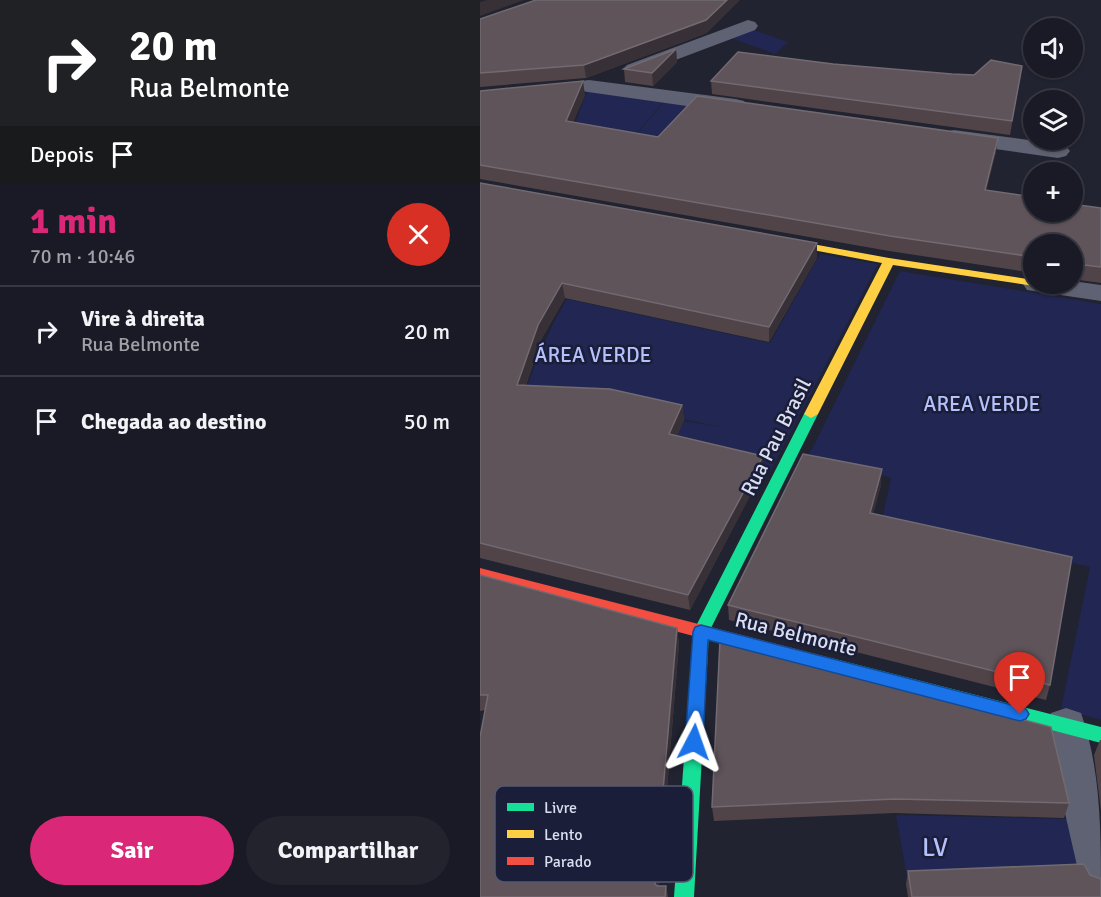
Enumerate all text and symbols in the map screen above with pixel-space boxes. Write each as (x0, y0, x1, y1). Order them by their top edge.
map controls (1023, 18, 1083, 294)
button: sound (1023, 18, 1083, 78)
text: 20 m (129, 21, 218, 72)
icon: right (30, 24, 108, 102)
text: Rua Belmonte (129, 72, 290, 105)
button: layers (1023, 90, 1083, 150)
icon: arrive (106, 138, 139, 171)
text: Depois (30, 141, 94, 168)
button: + (1023, 162, 1083, 222)
text: 1 min (30, 199, 117, 244)
button: close (387, 203, 450, 266)
button: − (1023, 234, 1083, 294)
text: 70 m · 10:46 (30, 244, 135, 269)
text: Vire à direita (81, 305, 205, 332)
icon: right (30, 315, 63, 348)
text: 20 m (404, 318, 450, 345)
text: Rua Belmonte (81, 332, 200, 357)
park label: ÁREA VERDE (535, 342, 651, 368)
street label: Rua Pau Brasil (735, 374, 817, 500)
park label: AREA VERDE (924, 391, 1040, 417)
icon: arrive (30, 405, 63, 438)
text: Chegada ao destino (81, 408, 267, 435)
text: 50 m (404, 408, 450, 435)
street label: Rua Belmonte (732, 606, 860, 662)
pin (994, 652, 1045, 714)
icon: arrive (1003, 661, 1036, 694)
position arrow (662, 710, 726, 774)
legend (495, 786, 693, 882)
text: Livre (544, 798, 577, 818)
button: Sair (30, 816, 234, 885)
button: Compartilhar (246, 816, 450, 885)
text: Lento (544, 825, 582, 845)
park label: LV (922, 832, 948, 864)
text: Parado (544, 852, 591, 872)

